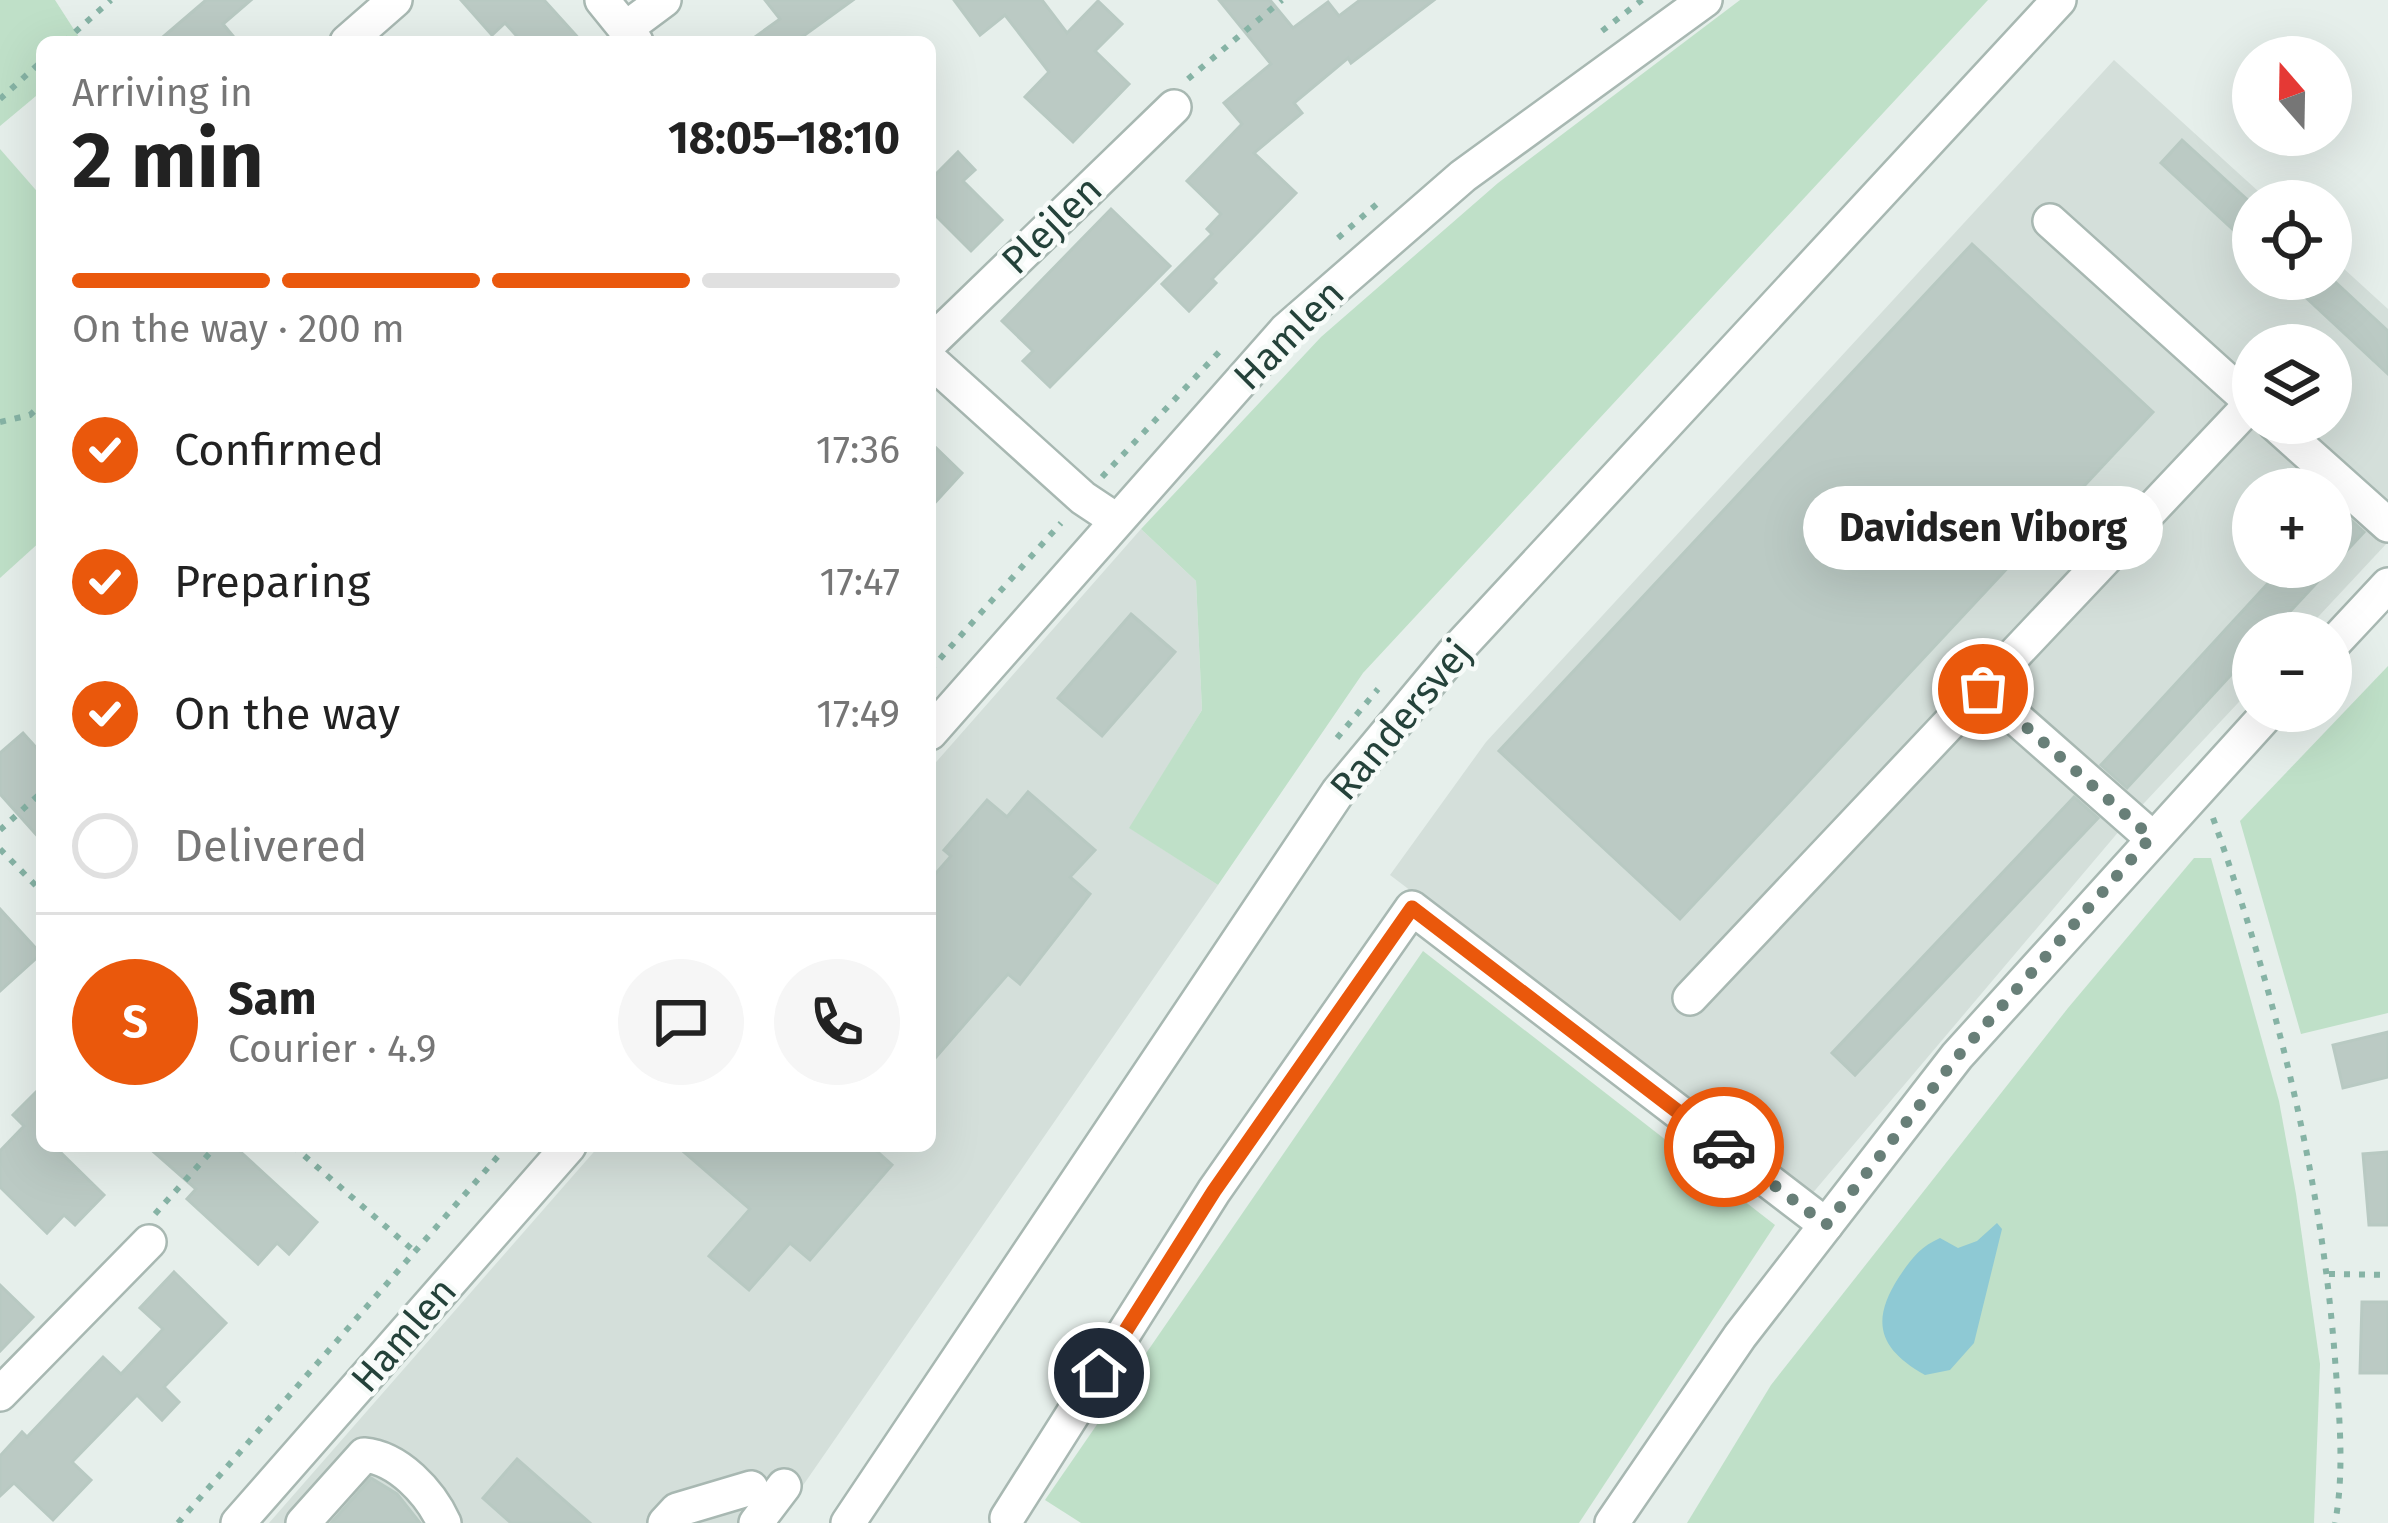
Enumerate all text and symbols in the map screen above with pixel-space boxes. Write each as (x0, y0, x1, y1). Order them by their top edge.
north arrow (2232, 36, 2352, 156)
map controls (2232, 36, 2352, 732)
text: Arriving in (72, 70, 253, 116)
text: 18:05–18:10 (668, 111, 900, 165)
text: 2 min (72, 114, 264, 208)
street label: Plejlen (992, 166, 1112, 284)
button: locate (2232, 180, 2352, 300)
street label: Hamlen (1224, 270, 1354, 400)
text: On the way · 200 m (72, 306, 405, 352)
button: layers (2232, 324, 2352, 444)
icon: check (72, 417, 138, 483)
text: Confirmed (174, 423, 384, 477)
text: 17:36 (816, 427, 900, 473)
button: + (2232, 468, 2352, 588)
callout: Davidsen Viborg (1803, 485, 2163, 569)
text: Davidsen Viborg (1839, 505, 2127, 551)
icon: check (72, 549, 138, 615)
text: Preparing (174, 555, 370, 609)
text: 17:47 (820, 559, 900, 605)
button: − (2232, 612, 2352, 732)
street label: Randersvej (1321, 630, 1481, 810)
pin (1932, 638, 2034, 740)
icon: bag (1950, 656, 2016, 722)
icon: check (72, 681, 138, 747)
text: On the way (174, 687, 400, 741)
text: 17:49 (816, 691, 900, 737)
text: Delivered (174, 819, 367, 873)
button: chat (618, 959, 744, 1085)
button: phone (774, 959, 900, 1085)
text: Sam (228, 972, 316, 1026)
text: S (122, 995, 148, 1049)
text: Courier · 4.9 (228, 1026, 437, 1072)
courier (1664, 1087, 1784, 1207)
icon: car (1691, 1114, 1757, 1180)
street label: Hamlen (342, 1268, 466, 1402)
pin (1048, 1322, 1150, 1424)
icon: home (1066, 1340, 1132, 1406)

